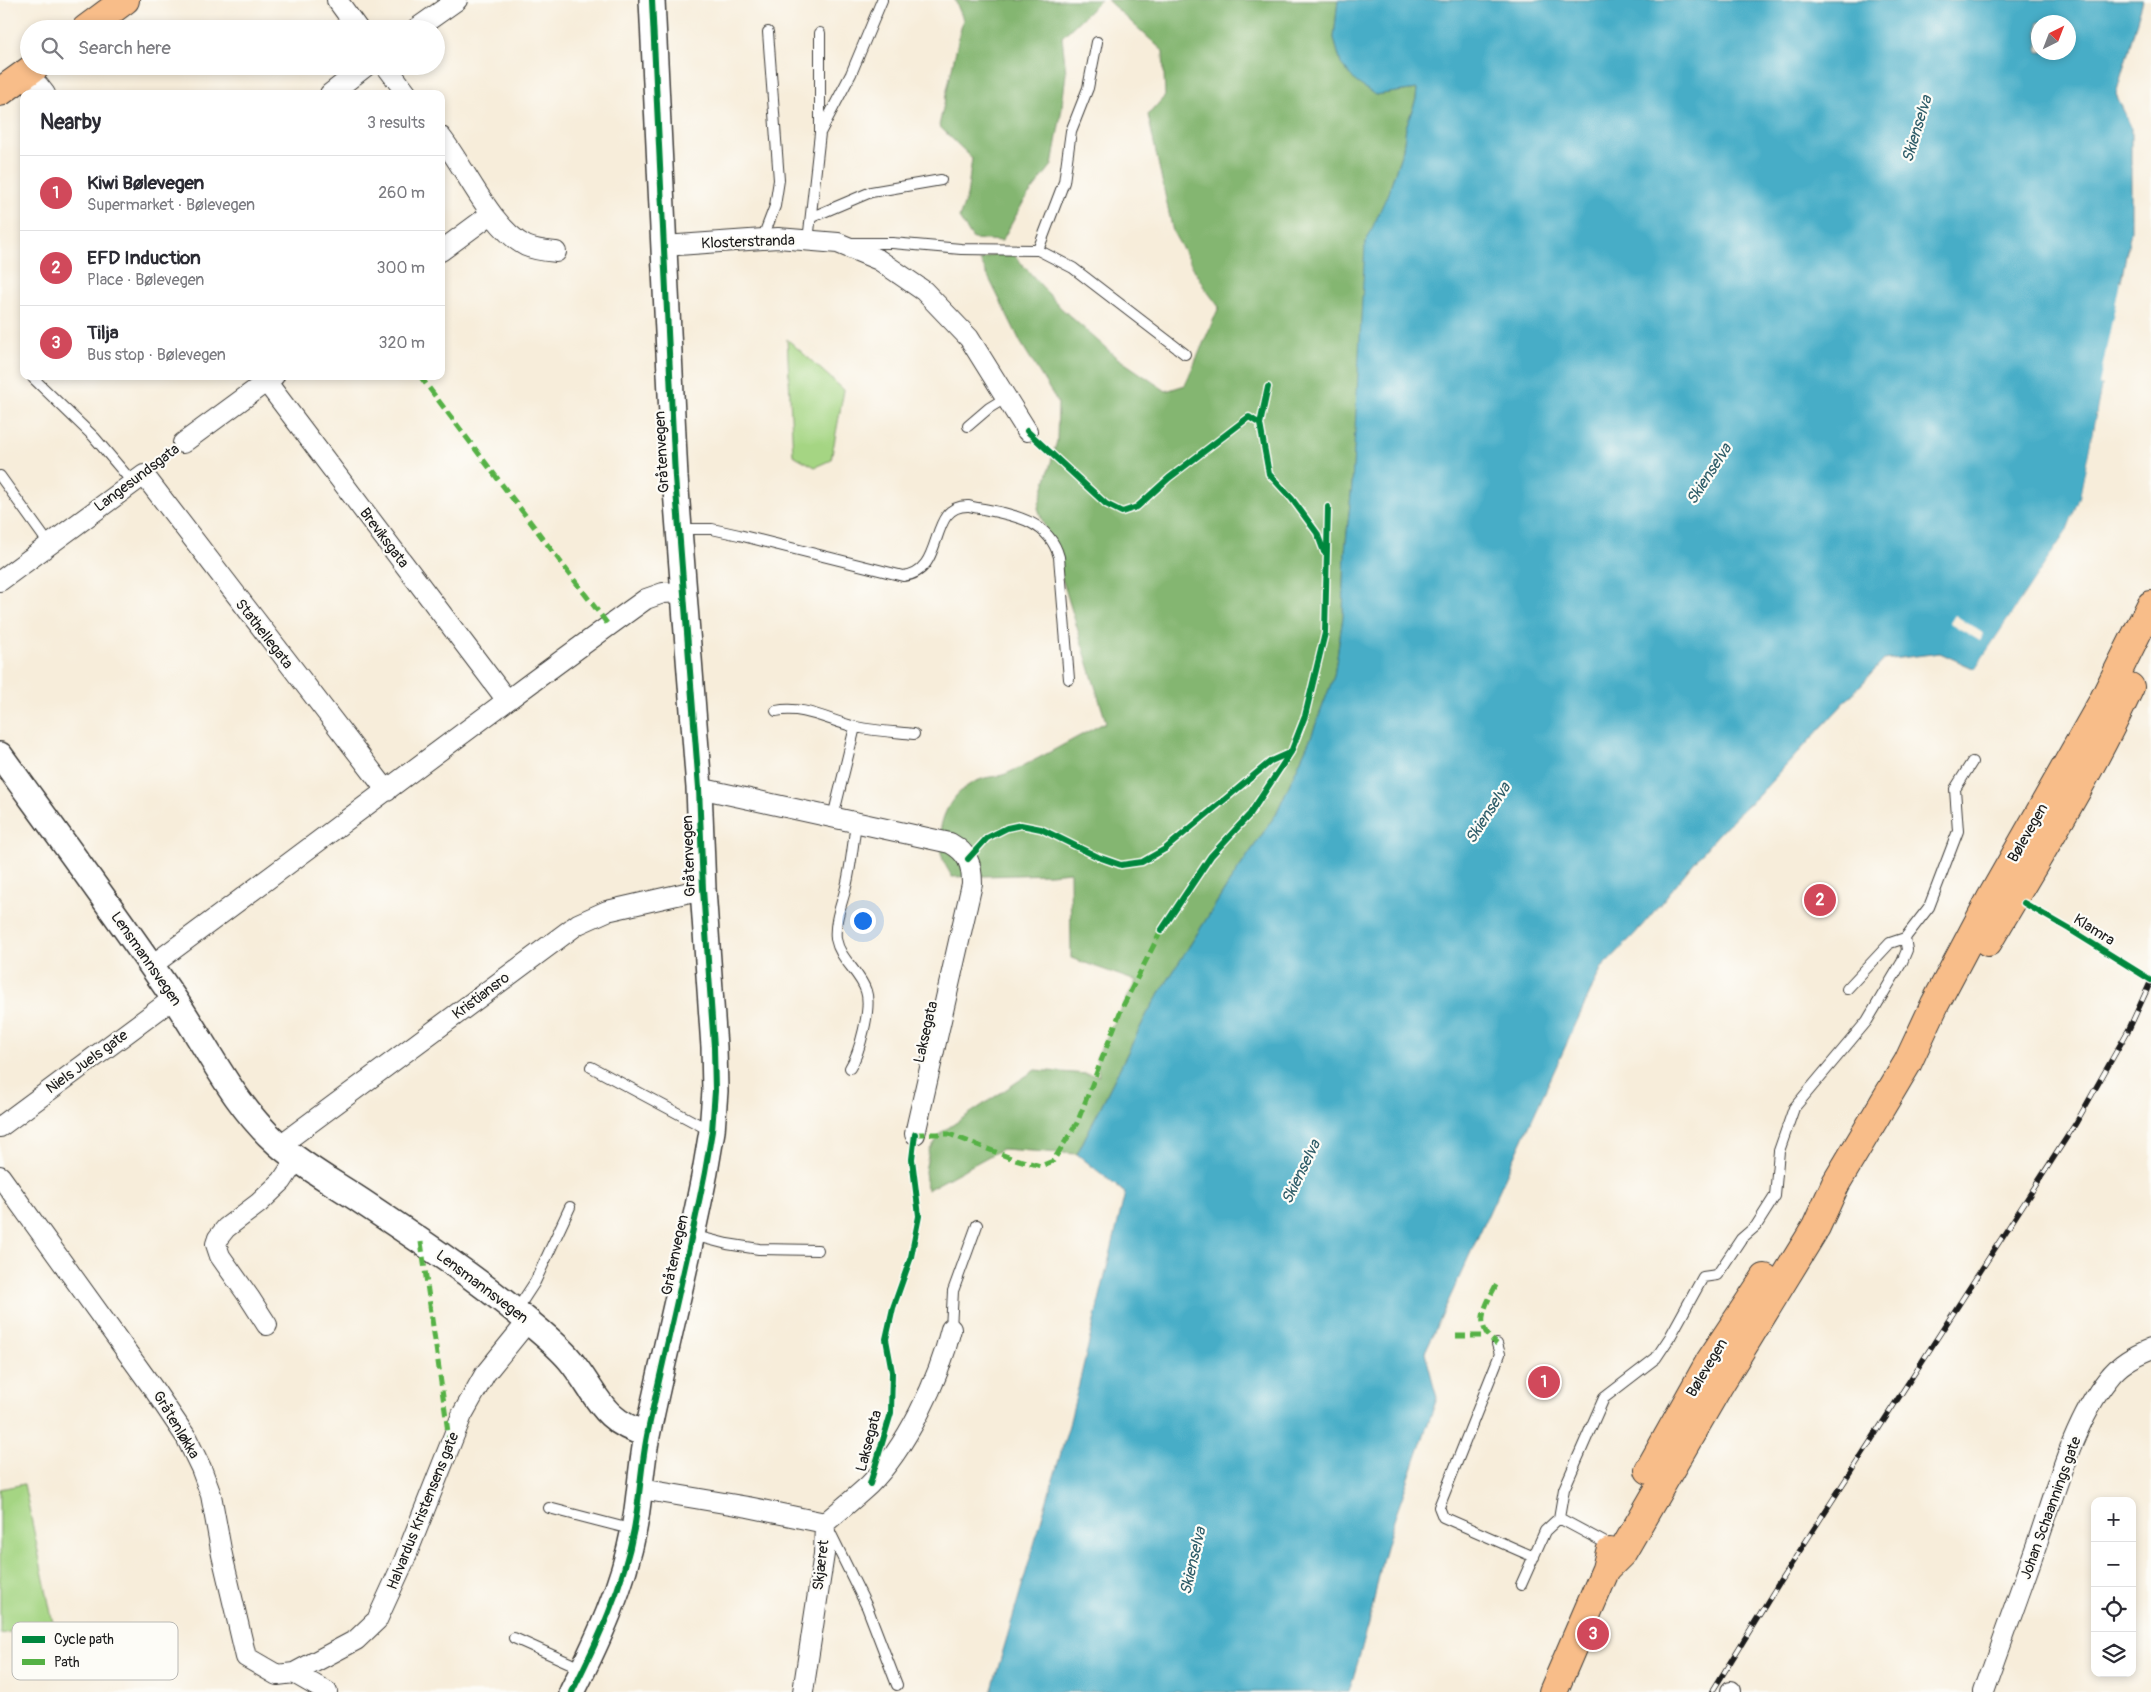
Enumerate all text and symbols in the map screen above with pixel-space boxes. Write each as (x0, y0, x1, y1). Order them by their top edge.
north arrow (2031, 15, 2076, 60)
search box (20, 20, 445, 75)
icon: search (38, 34, 66, 62)
text: Search here (78, 36, 171, 60)
water label: Skienselva (1897, 92, 1937, 165)
text: Nearby (40, 109, 101, 136)
text: 3 results (367, 113, 425, 133)
text: Kiwi Bølevegen (87, 171, 204, 195)
text: 1 (53, 183, 59, 203)
text: 260 m (378, 183, 425, 203)
text: Supermarket · Bølevegen (87, 195, 255, 215)
street label: Klosterstranda (701, 231, 795, 253)
text: EFD Induction (87, 246, 201, 270)
text: 2 (52, 258, 60, 278)
text: 300 m (377, 258, 425, 278)
text: Place · Bølevegen (87, 270, 204, 290)
text: Tilja (87, 321, 119, 345)
text: 3 (52, 333, 60, 353)
text: 320 m (379, 333, 425, 353)
text: Bus stop · Bølevegen (87, 345, 226, 365)
street label: Gråtenvegen (650, 411, 674, 493)
water label: Skienselva (1682, 438, 1737, 508)
street label: Langesundsgata (91, 440, 183, 516)
street label: Breviksgata (355, 504, 413, 572)
street label: Stathellegata (231, 595, 297, 673)
water label: Skienselva (1461, 777, 1516, 847)
street label: Bølevegen (2004, 800, 2052, 866)
street label: Gråtenvegen (678, 815, 700, 897)
pin: 2 (1804, 881, 1836, 919)
street label: Lensmannsvegen (106, 908, 186, 1010)
your location (850, 908, 876, 934)
street label: Klamra (2070, 910, 2118, 950)
street label: Kristiansro (449, 968, 513, 1024)
street label: Laksegata (910, 999, 942, 1065)
street label: Niels Juels gate (42, 1025, 132, 1098)
water label: Skienselva (1277, 1135, 1326, 1207)
street label: Gråtenvegen (657, 1213, 693, 1297)
street label: Lensmannsvegen (432, 1246, 532, 1328)
street label: Bølevegen (1682, 1335, 1732, 1401)
pin: 1 (1528, 1363, 1560, 1401)
street label: Gråtenløkka (148, 1388, 204, 1462)
street label: Laksegata (852, 1408, 886, 1474)
street label: Halvardus Kristensens gate (383, 1429, 464, 1593)
street label: Johan Schaannings gate (2016, 1433, 2086, 1582)
map controls (2091, 1497, 2136, 1677)
button: + (2091, 1497, 2136, 1542)
water label: Skienselva (1176, 1524, 1211, 1597)
street label: Skjæret (808, 1538, 834, 1591)
button: − (2091, 1542, 2136, 1587)
button: locate (2091, 1587, 2136, 1632)
pin: 3 (1577, 1615, 1609, 1653)
legend (12, 1622, 178, 1680)
text: Cycle path (54, 1631, 114, 1648)
button: layers (2091, 1632, 2136, 1677)
text: Path (54, 1654, 79, 1671)

